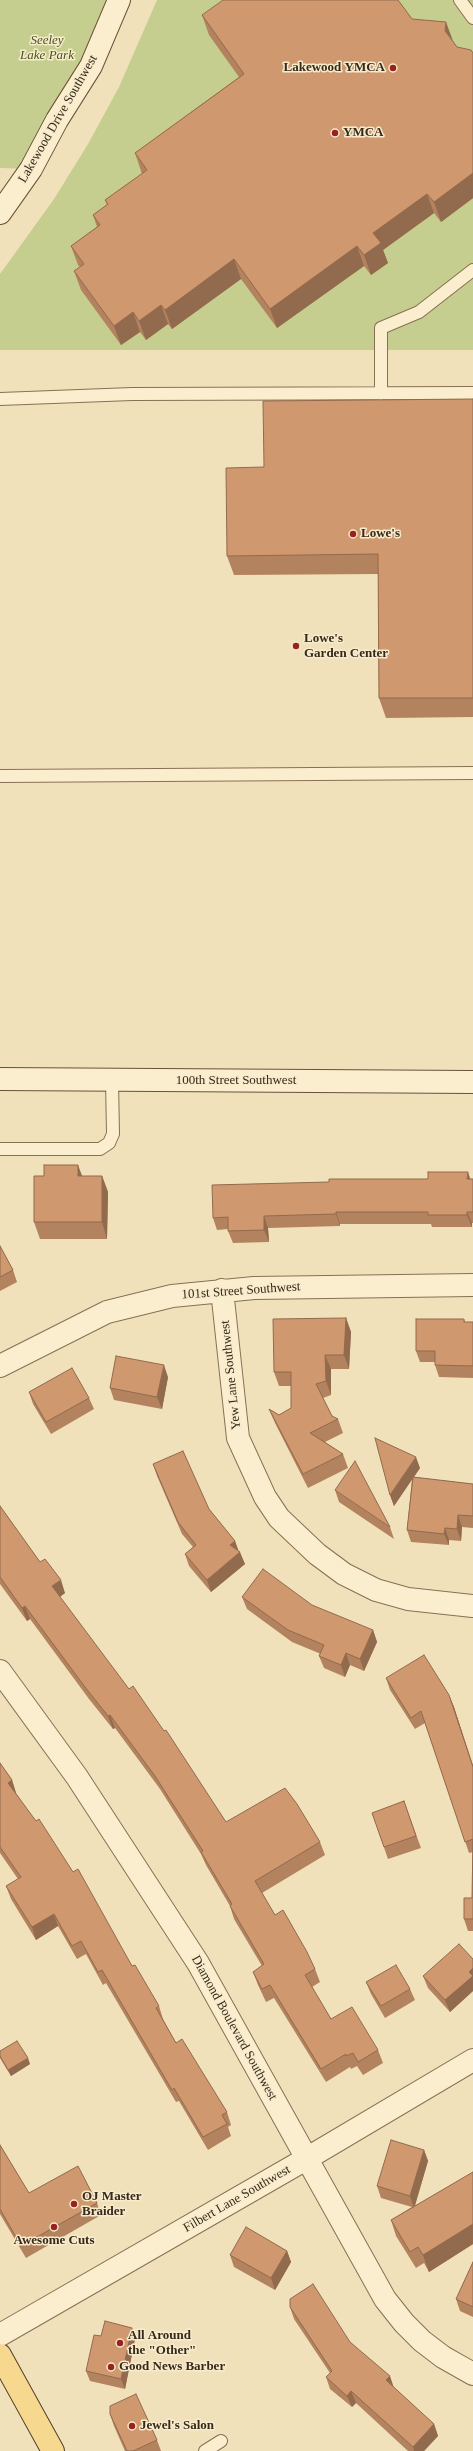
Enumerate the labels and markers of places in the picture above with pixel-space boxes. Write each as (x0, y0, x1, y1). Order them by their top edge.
place label: Lakewood YMCA (284, 60, 385, 76)
marker: Lakewood YMCA (388, 63, 398, 73)
place label: YMCA (343, 125, 383, 141)
marker: YMCA (330, 128, 340, 138)
place label: Lowe's (361, 526, 400, 542)
marker: Lowe's (348, 529, 358, 539)
place label: Lowe's Garden Center (304, 631, 388, 662)
marker: Lowe's Garden Center (291, 641, 301, 651)
place label: OJ Master Braider (82, 2189, 142, 2220)
marker: OJ Master Braider (69, 2199, 79, 2209)
marker: Awesome Cuts (49, 2222, 59, 2232)
place label: Awesome Cuts (14, 2233, 94, 2249)
place label: All Around the "Other" (128, 2328, 196, 2359)
marker: All Around the "Other" (115, 2338, 125, 2348)
place label: Good News Barber (119, 2359, 225, 2375)
marker: Good News Barber (106, 2362, 116, 2372)
place label: Jewel's Salon (140, 2418, 214, 2434)
marker: Jewel's Salon (127, 2421, 137, 2431)

